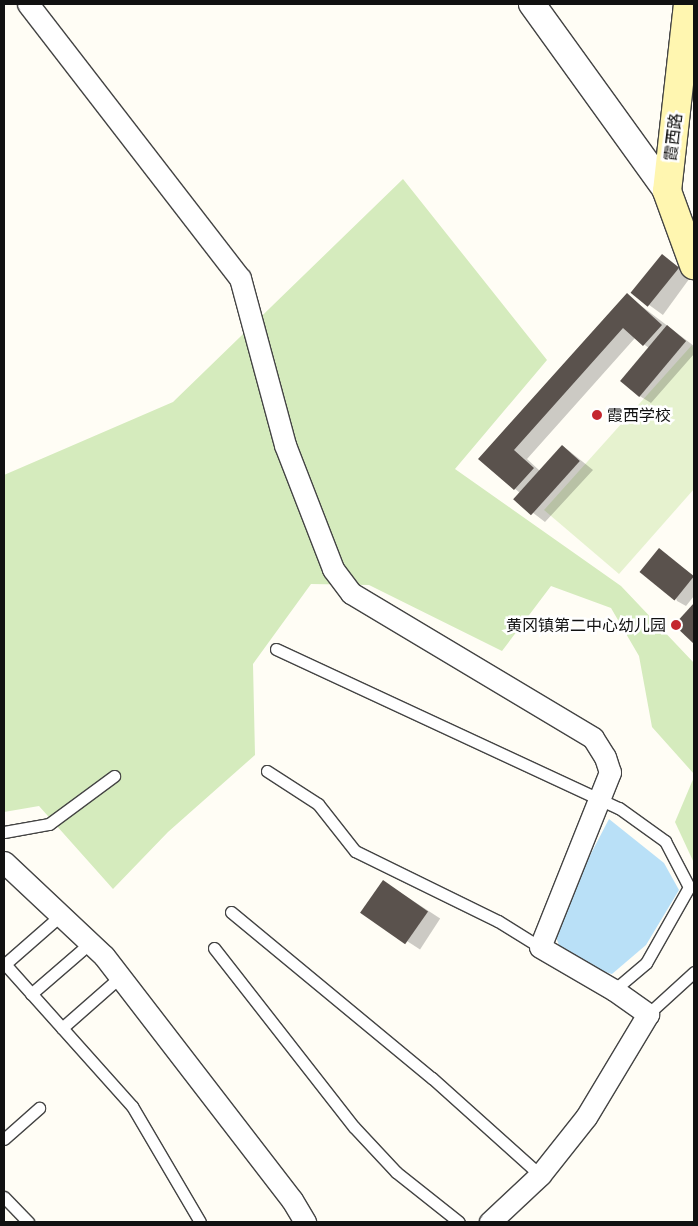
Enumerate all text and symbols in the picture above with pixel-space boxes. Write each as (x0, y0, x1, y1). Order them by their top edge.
street label: 霞西路 (661, 112, 685, 162)
place label: 霞西学校 (607, 405, 671, 425)
marker: 霞西学校 (591, 409, 603, 421)
place label: 黄冈镇第二中心幼儿园 (506, 615, 666, 635)
marker: 黄冈镇第二中心幼儿园 (670, 619, 682, 631)

